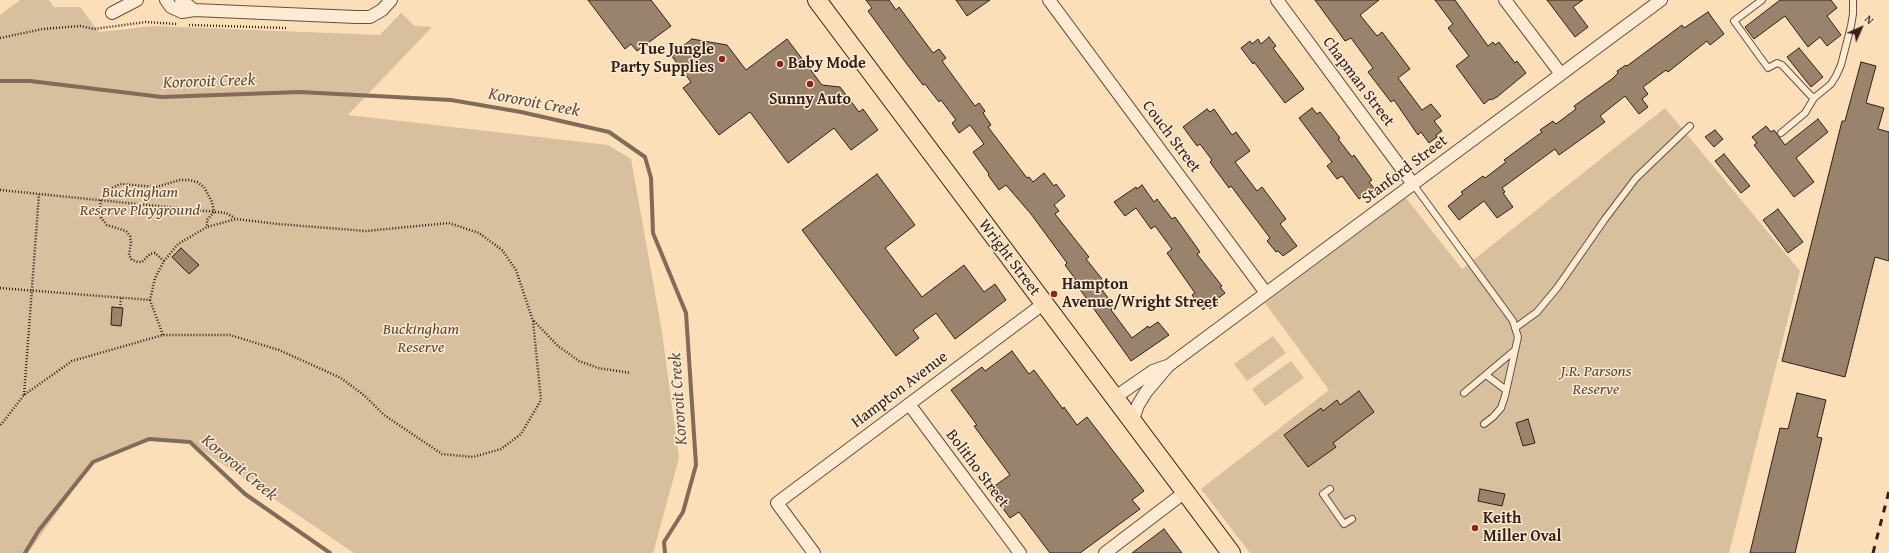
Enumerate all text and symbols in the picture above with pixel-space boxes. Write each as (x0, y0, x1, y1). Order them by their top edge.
north arrow (1841, 8, 1881, 48)
text: N (1861, 11, 1878, 28)
street label: Chapman Street (1318, 33, 1398, 131)
place label: Tue Jungle Party Supplies (611, 40, 714, 78)
marker: Tue Jungle Party Supplies (717, 54, 727, 64)
place label: Baby Mode (788, 54, 866, 74)
marker: Baby Mode (775, 59, 785, 69)
water label: Kororoit Creek (162, 70, 256, 94)
marker: Sunny Auto (805, 79, 815, 89)
water label: Kororoit Creek (487, 84, 581, 122)
place label: Sunny Auto (769, 90, 851, 110)
street label: Couch Street (1138, 97, 1204, 177)
street label: Stanford Street (1358, 132, 1452, 208)
park label: Buckingham Reserve Playground (80, 183, 200, 221)
street label: Wright Street (974, 216, 1044, 300)
place label: Hampton Avenue/Wright Street (1062, 275, 1218, 313)
marker: Hampton Avenue/Wright Street (1049, 289, 1059, 299)
park label: Buckingham Reserve (383, 320, 459, 358)
street label: Hampton Avenue (848, 348, 952, 432)
water label: Kororoit Creek (666, 352, 692, 446)
park label: J.R. Parsons Reserve (1561, 362, 1631, 400)
street label: Bolitho Street (941, 426, 1013, 512)
water label: Kororoit Creek (197, 430, 281, 506)
place label: Keith Miller Oval (1483, 509, 1561, 547)
marker: Keith Miller Oval (1470, 523, 1480, 533)

